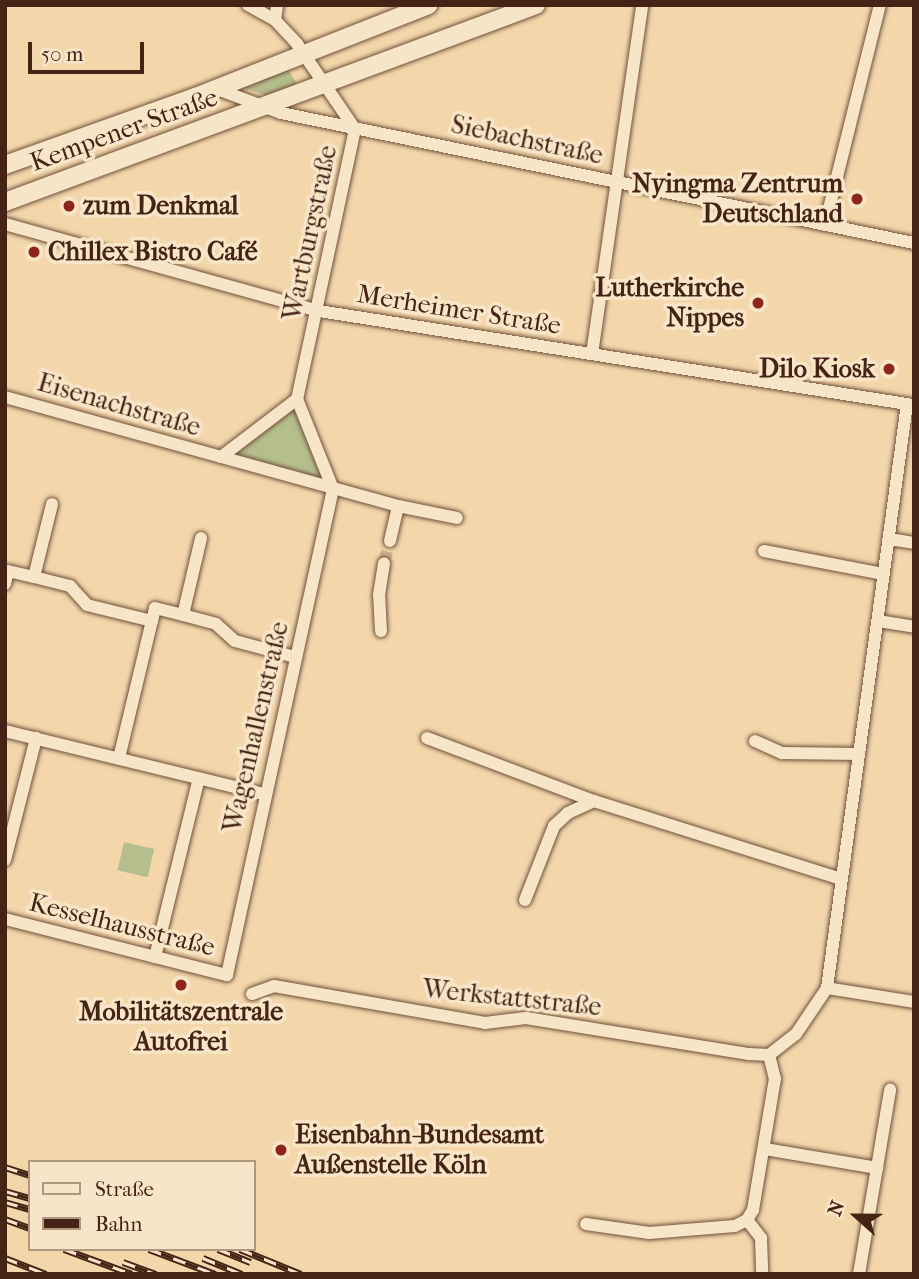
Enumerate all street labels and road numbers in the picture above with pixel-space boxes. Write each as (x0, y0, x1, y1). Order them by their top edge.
street label: Kempener Straße (26, 82, 222, 178)
street label: Siebachstraße (448, 109, 606, 171)
street label: Wartburgstraße (276, 143, 344, 323)
street label: Merheimer Straße (355, 278, 563, 342)
street label: Eisenachstraße (34, 367, 204, 443)
street label: Wagenhallenstraße (217, 619, 295, 835)
street label: Kesselhausstraße (26, 887, 218, 963)
street label: Werkstattstraße (421, 973, 603, 1023)

